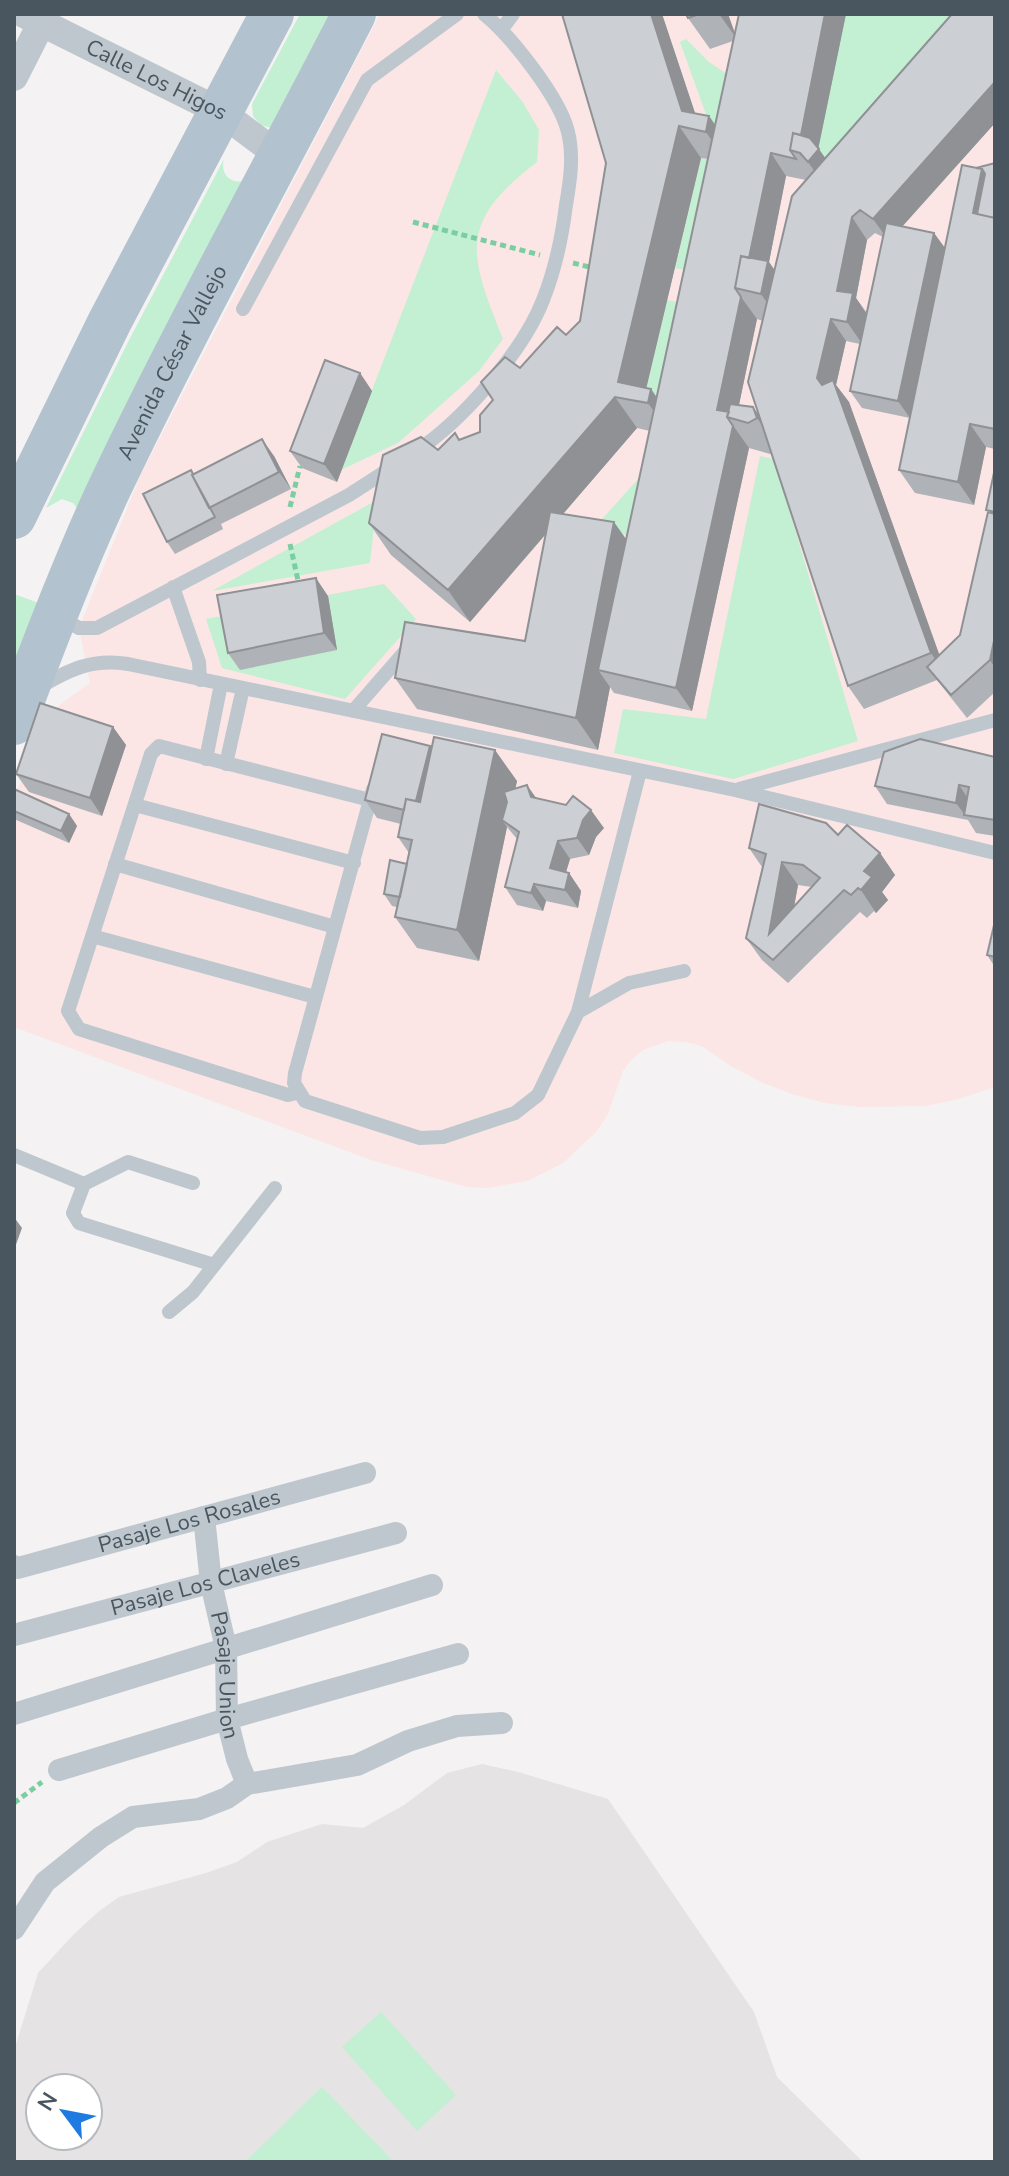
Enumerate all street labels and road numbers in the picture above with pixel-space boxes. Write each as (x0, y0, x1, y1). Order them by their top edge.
street label: Calle Los Higos (81, 32, 232, 128)
street label: Avenida César Vallejo (110, 260, 235, 465)
street label: Pasaje Los Rosales (95, 1482, 284, 1560)
street label: Pasaje Los Claveles (107, 1544, 303, 1624)
street label: Pasaje Union (203, 1608, 246, 1742)

